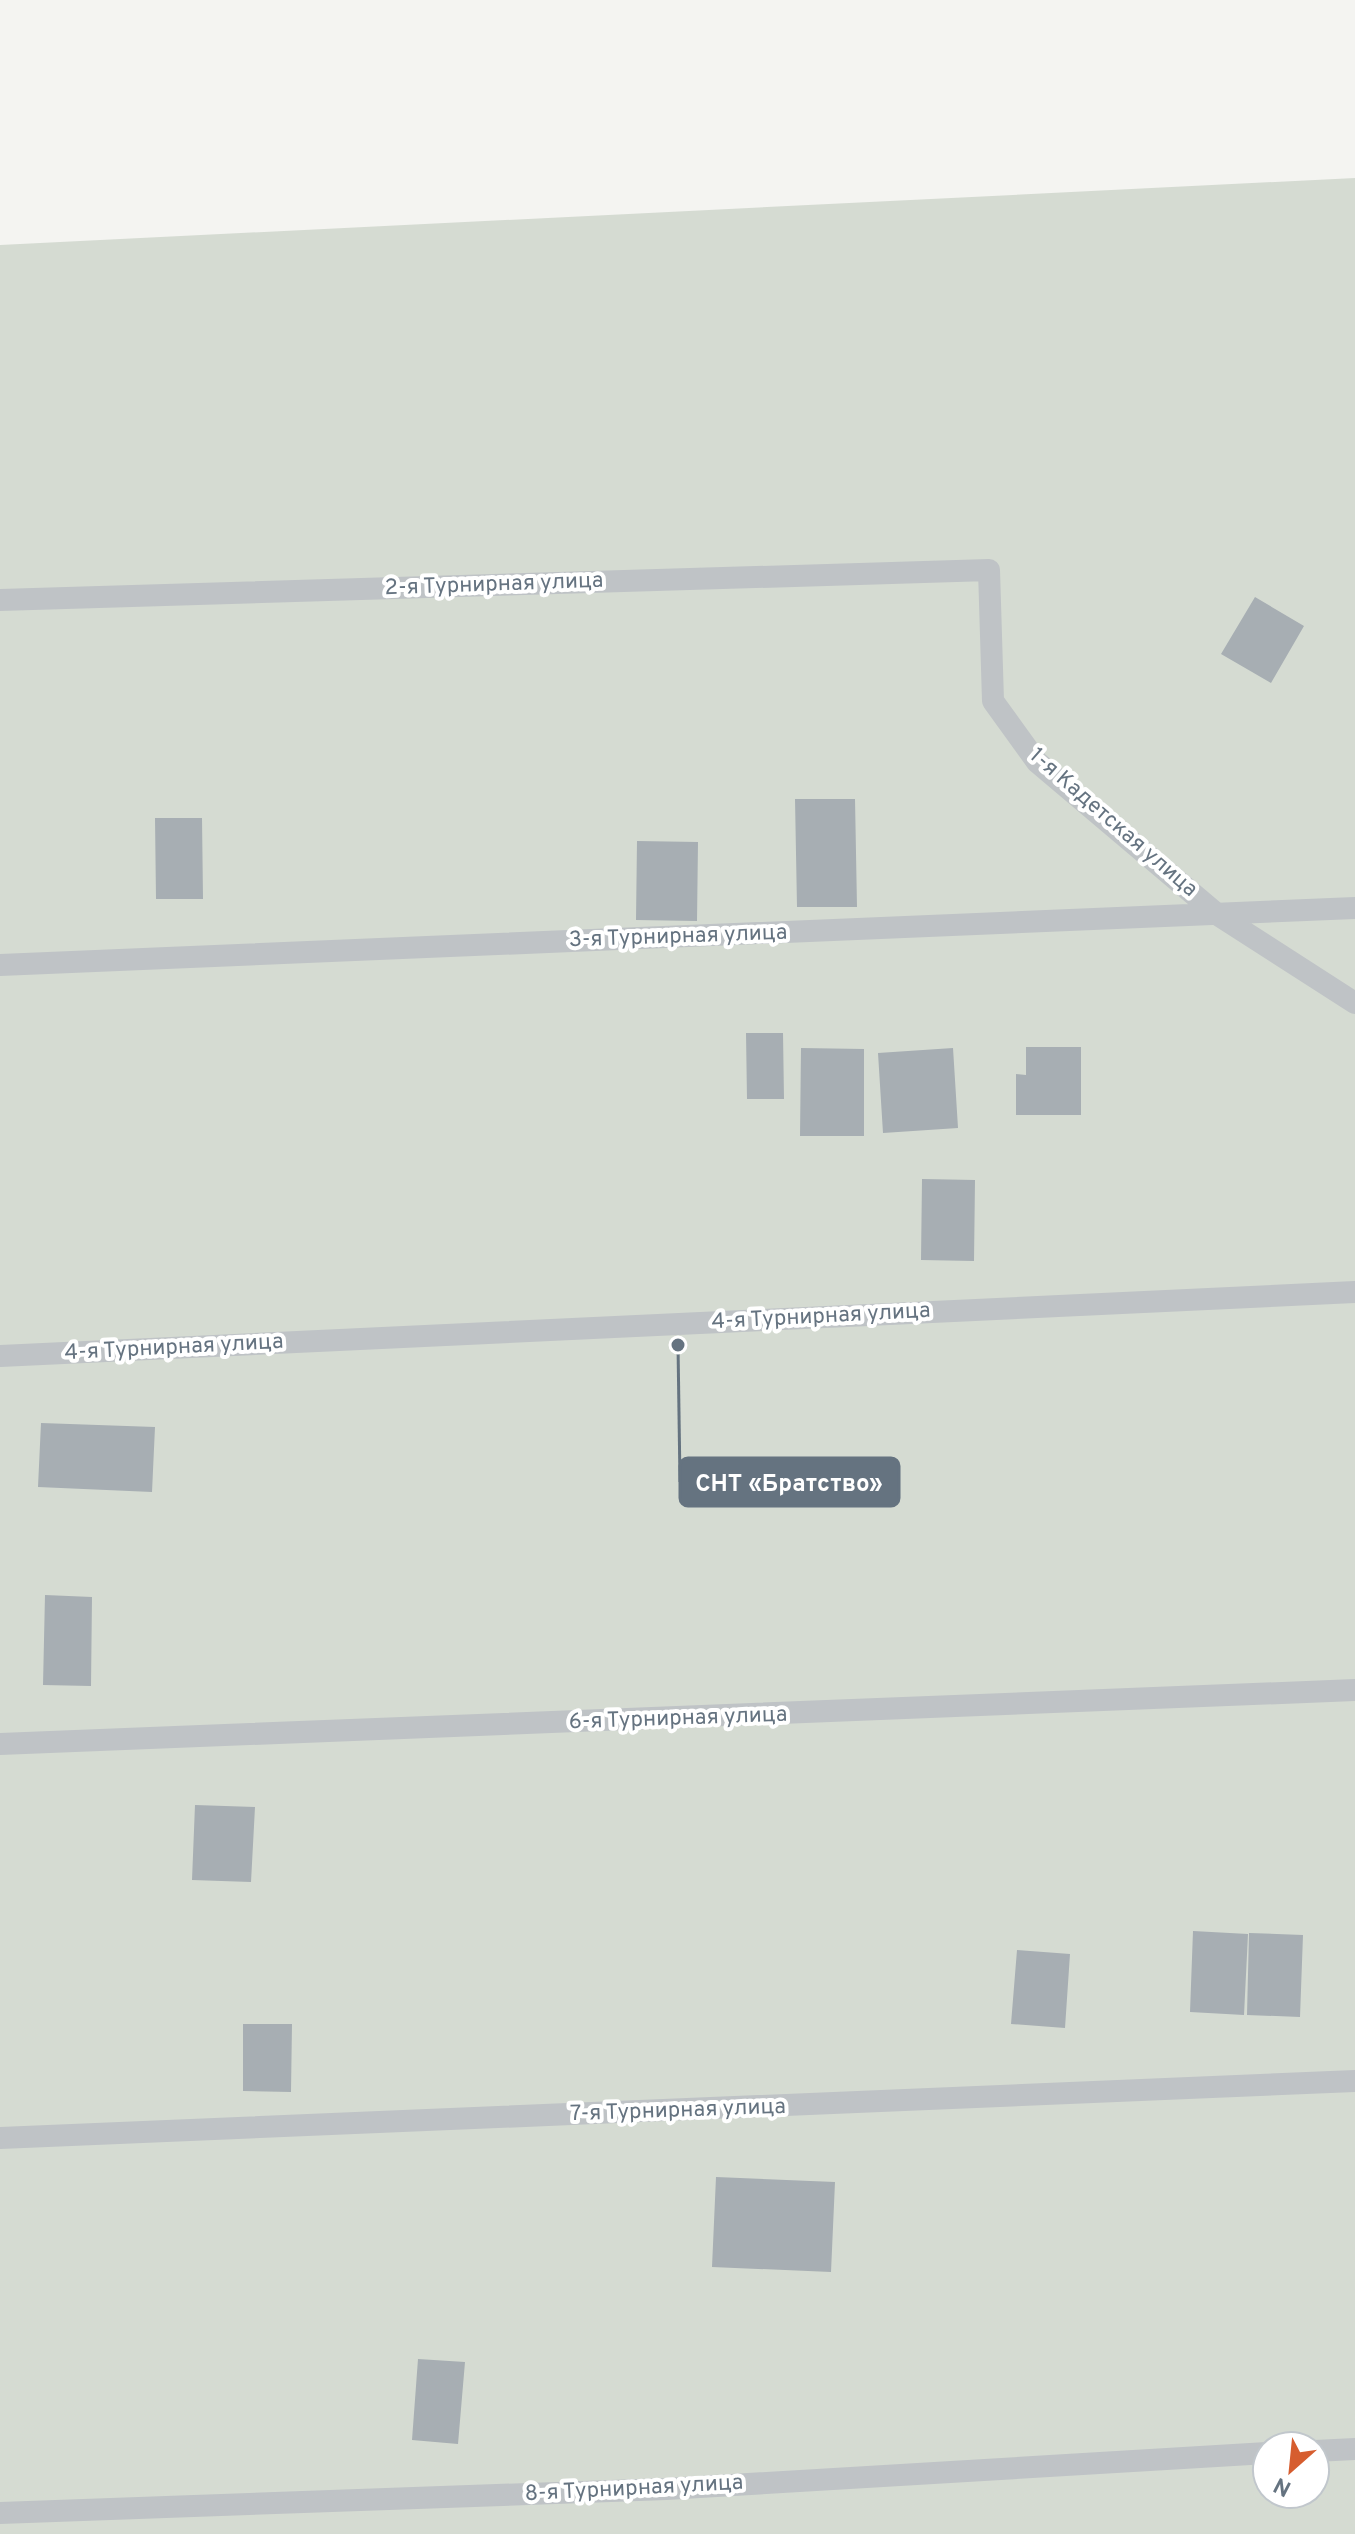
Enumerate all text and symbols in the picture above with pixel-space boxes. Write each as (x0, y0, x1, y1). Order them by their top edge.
street label: 2-я Турнирная улица (384, 568, 604, 602)
street label: 1-я Кадетская улица (1023, 743, 1203, 903)
street label: 3-я Турнирная улица (568, 920, 788, 954)
street label: 4-я Турнирная улица (711, 1298, 931, 1336)
street label: 4-я Турнирная улица (64, 1329, 284, 1367)
callout: СНТ «Братство» (680, 1458, 899, 1506)
text: СНТ «Братство» (695, 1470, 883, 1500)
street label: 6-я Турнирная улица (568, 1702, 788, 1736)
street label: 7-я Турнирная улица (570, 2094, 786, 2128)
north arrow (1251, 2430, 1331, 2510)
street label: 8-я Турнирная улица (524, 2470, 744, 2508)
text: N (1270, 2470, 1296, 2501)

